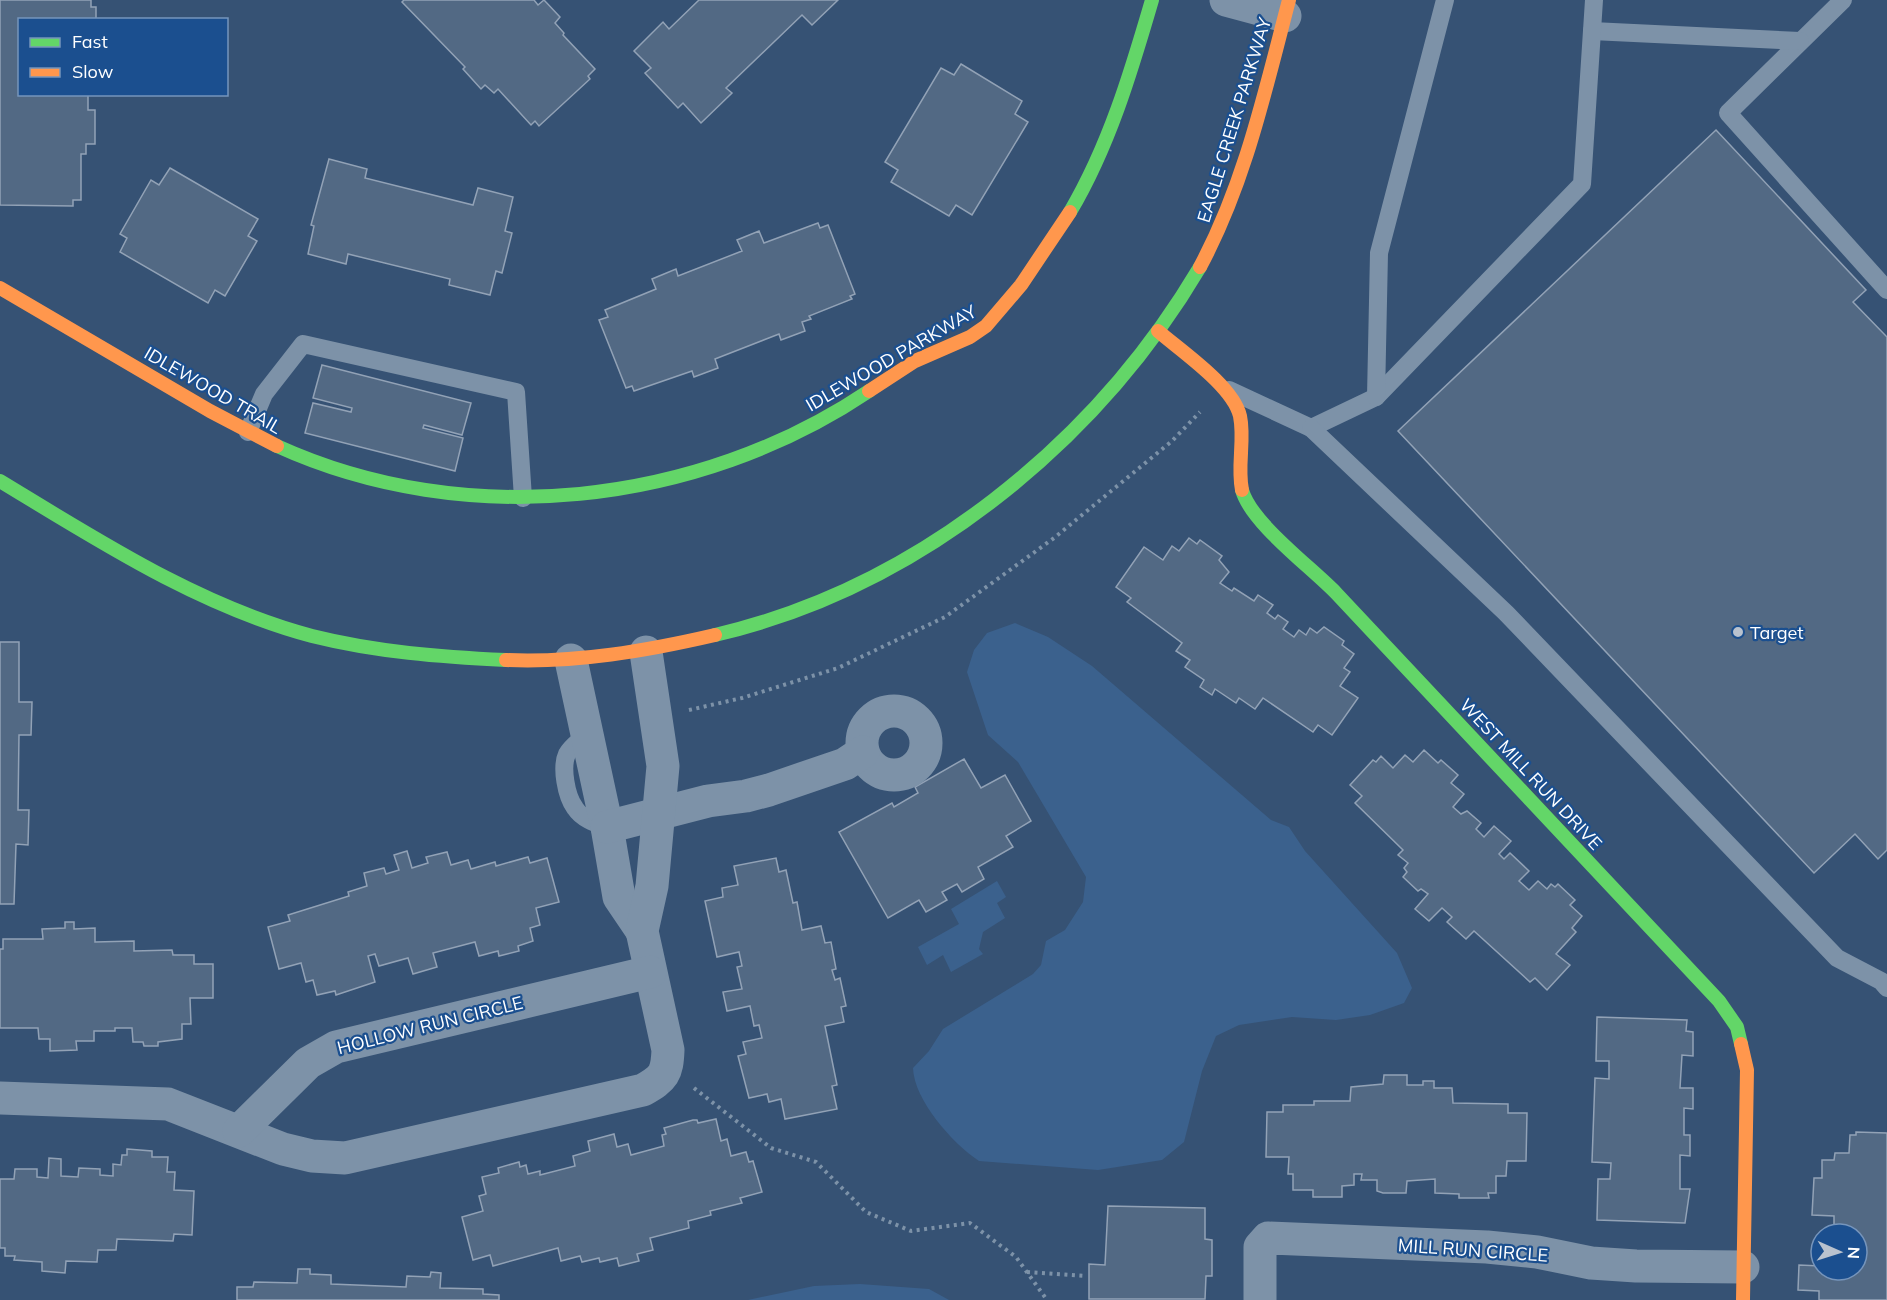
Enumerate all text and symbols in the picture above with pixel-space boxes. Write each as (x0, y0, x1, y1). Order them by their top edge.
street label: EAGLE CREEK PARKWAY (1192, 14, 1276, 225)
legend (18, 18, 228, 96)
text: Fast (72, 30, 108, 53)
text: Slow (72, 60, 114, 83)
street label: IDLEWOOD PARKWAY (802, 299, 981, 416)
street label: IDLEWOOD TRAIL (140, 341, 286, 439)
place label: Target (1750, 621, 1804, 644)
marker: Target (1731, 625, 1745, 639)
street label: WEST MILL RUN DRIVE (1455, 693, 1607, 855)
street label: HOLLOW RUN CIRCLE (335, 991, 525, 1059)
north arrow (1809, 1222, 1869, 1282)
street label: MILL RUN CIRCLE (1397, 1233, 1549, 1267)
text: N (1844, 1246, 1864, 1259)

